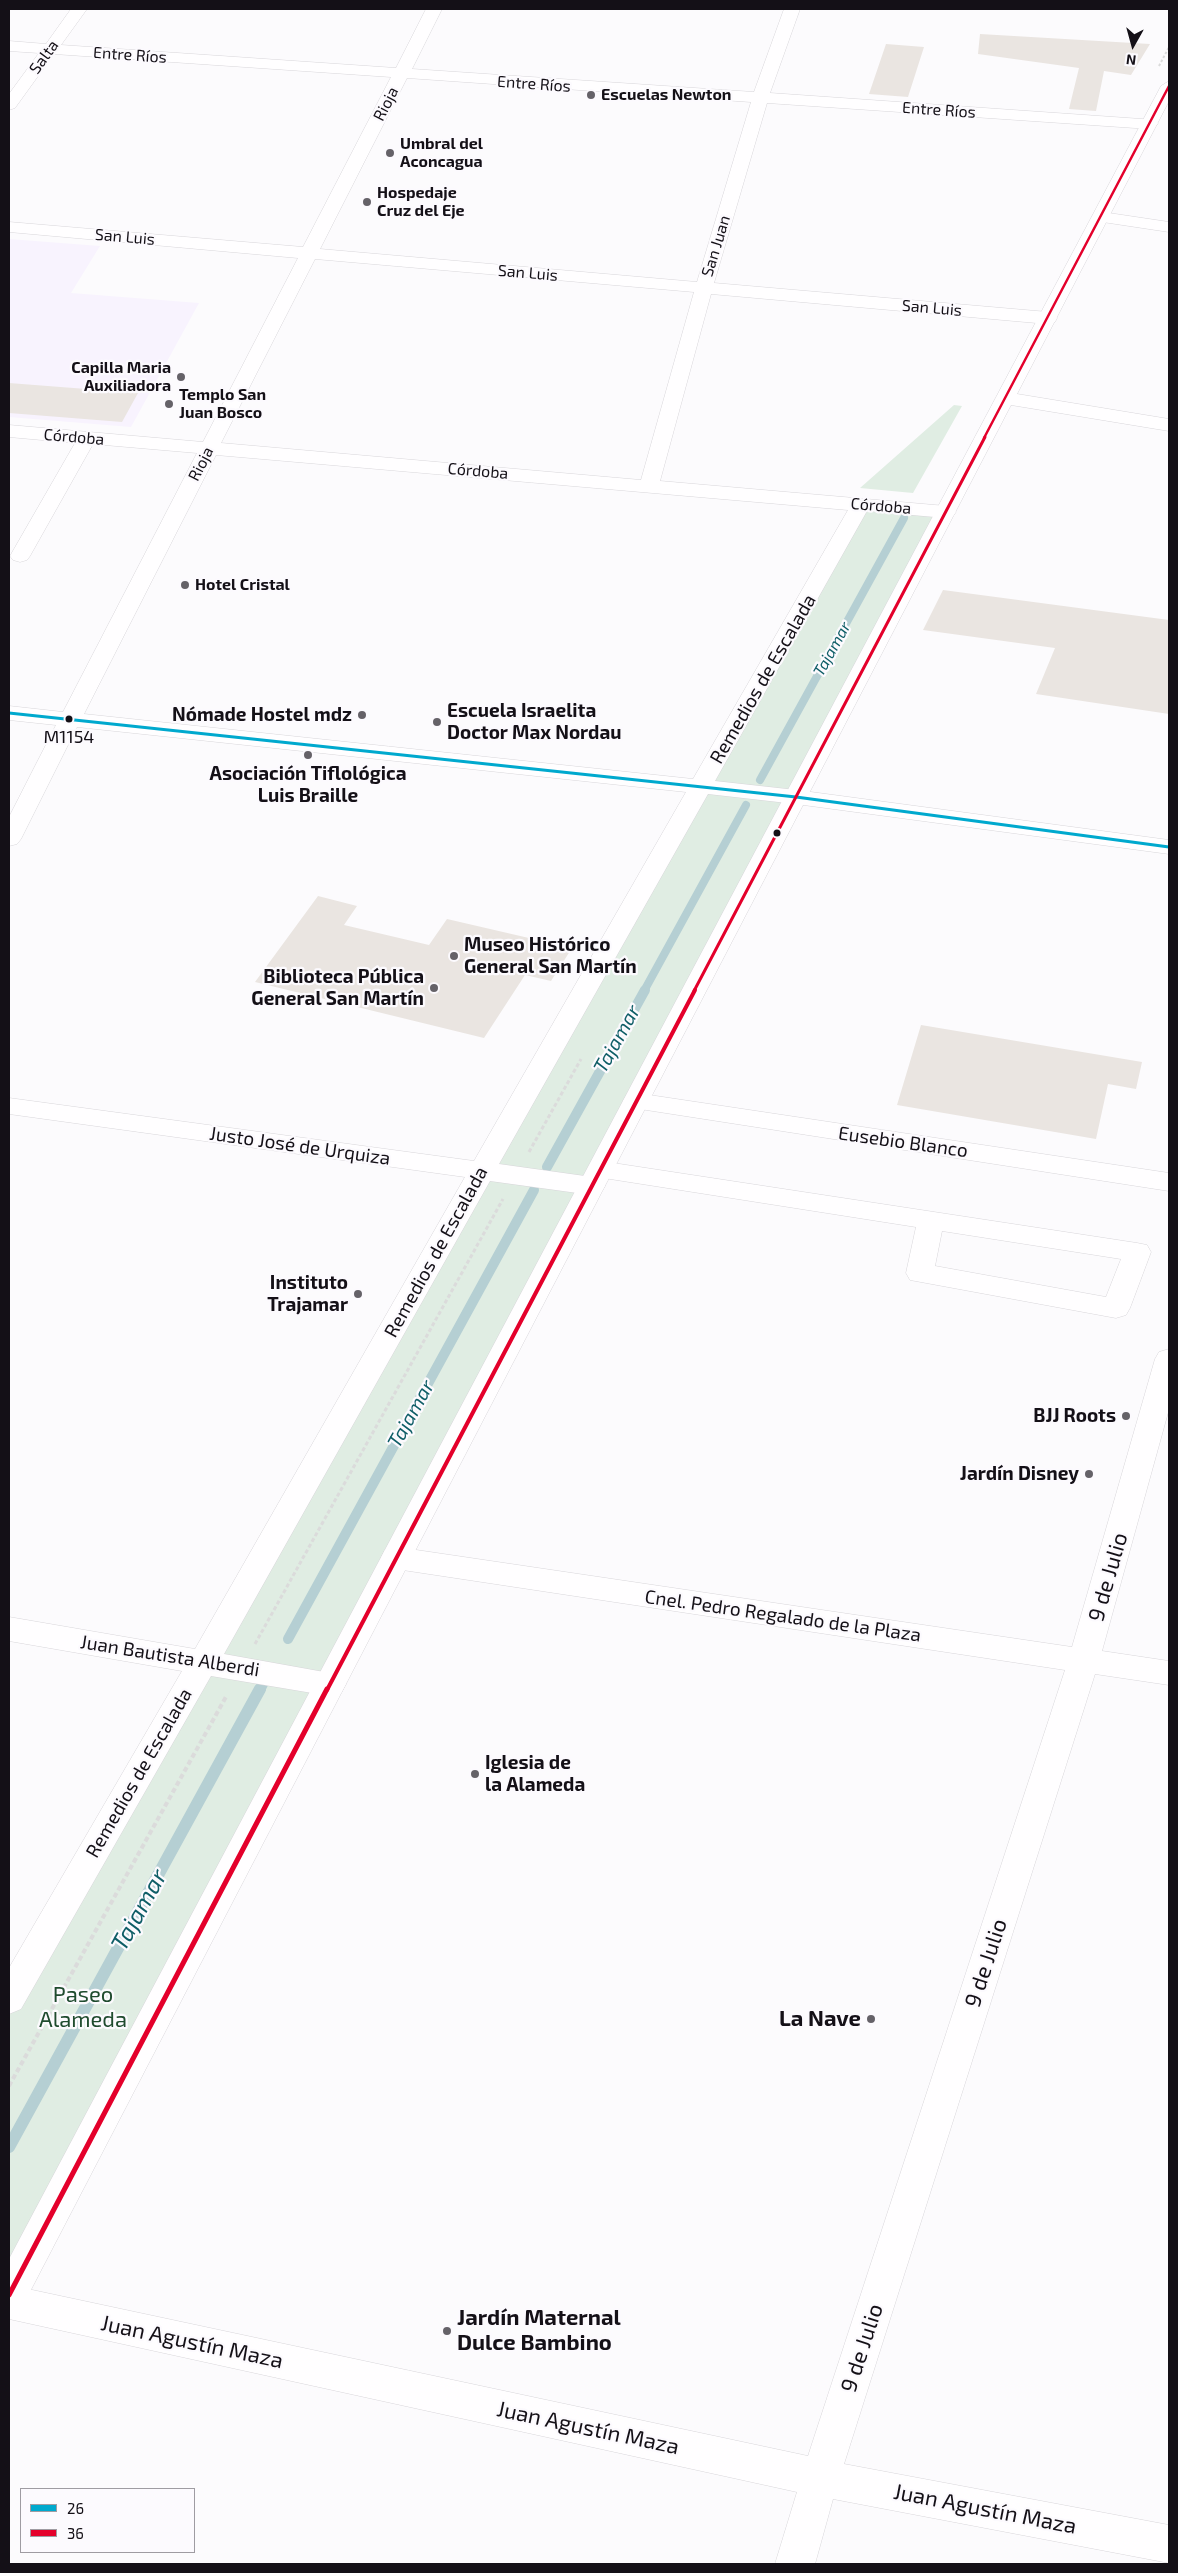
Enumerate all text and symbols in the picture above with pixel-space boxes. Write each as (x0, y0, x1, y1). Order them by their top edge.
north arrow (1108, 20, 1158, 70)
street label: Salta (25, 36, 63, 78)
street label: Entre Ríos (93, 43, 167, 67)
text: N (1125, 51, 1137, 69)
street label: Entre Ríos (497, 72, 571, 96)
street label: Rioja (369, 84, 403, 124)
place label: Escuelas Newton (601, 85, 731, 105)
marker: Escuelas Newton (585, 89, 597, 101)
street label: Entre Ríos (902, 98, 976, 122)
place label: Umbral del Aconcagua (400, 134, 483, 172)
marker: Umbral del Aconcagua (384, 147, 396, 159)
place label: Hospedaje Cruz del Eje (377, 183, 465, 221)
marker: Hospedaje Cruz del Eje (361, 196, 373, 208)
street label: San Juan (698, 213, 734, 279)
street label: San Luis (94, 225, 156, 249)
street label: San Luis (497, 261, 559, 285)
street label: San Luis (901, 296, 963, 320)
place label: Capilla Maria Auxiliadora (71, 358, 171, 396)
marker: Capilla Maria Auxiliadora (175, 371, 187, 383)
place label: Templo San Juan Bosco (179, 385, 266, 423)
marker: Templo San Juan Bosco (163, 398, 175, 410)
street label: Córdoba (43, 425, 105, 449)
street label: Rioja (184, 444, 218, 484)
street label: Córdoba (447, 459, 509, 483)
street label: Córdoba (850, 494, 912, 518)
place label: Hotel Cristal (195, 575, 290, 595)
marker: Hotel Cristal (179, 579, 191, 591)
street label: Remedios de Escalada (705, 590, 821, 768)
water label: Tajamar (809, 618, 855, 680)
place label: Escuela Israelita Doctor Max Nordau (447, 700, 622, 744)
place label: Nómade Hostel mdz (172, 704, 352, 726)
marker: Nómade Hostel mdz (356, 709, 368, 721)
marker: M1154 (64, 714, 74, 724)
marker: Escuela Israelita Doctor Max Nordau (431, 716, 443, 728)
place label: M1154 (44, 726, 94, 748)
marker: Asociación Tiflológica Luis Braille (302, 749, 314, 761)
place label: Asociación Tiflológica Luis Braille (210, 763, 406, 807)
unlabelled marker (772, 828, 782, 838)
place label: Museo Histórico General San Martín (464, 934, 637, 978)
marker: Museo Histórico General San Martín (448, 950, 460, 962)
place label: Biblioteca Pública General San Martín (251, 966, 424, 1010)
marker: Biblioteca Pública General San Martín (428, 982, 440, 994)
water label: Tajamar (589, 1001, 645, 1077)
street label: Justo José de Urquiza (208, 1122, 392, 1170)
street label: Eusebio Blanco (837, 1122, 969, 1162)
street label: Remedios de Escalada (380, 1163, 492, 1341)
place label: Instituto Trajamar (267, 1272, 348, 1316)
marker: Instituto Trajamar (352, 1288, 364, 1300)
water label: Tajamar (383, 1376, 439, 1452)
place label: BJJ Roots (1033, 1405, 1116, 1427)
marker: BJJ Roots (1120, 1410, 1132, 1422)
place label: Jardín Disney (960, 1463, 1079, 1485)
marker: Jardín Disney (1083, 1468, 1095, 1480)
street label: 9 de Julio (1083, 1529, 1133, 1625)
street label: Cnel. Pedro Regalado de la Plaza (643, 1585, 923, 1647)
street label: Juan Bautista Alberdi (79, 1631, 261, 1681)
street label: Remedios de Escalada (81, 1684, 197, 1862)
place label: Iglesia de la Alameda (485, 1752, 585, 1796)
marker: Iglesia de la Alameda (469, 1768, 481, 1780)
water label: Tajamar (105, 1864, 173, 1956)
street label: 9 de Julio (959, 1915, 1013, 2011)
park label: Paseo Alameda (39, 1982, 127, 2034)
place label: La Nave (779, 2006, 861, 2032)
marker: La Nave (865, 2013, 877, 2025)
street label: 9 de Julio (835, 2300, 889, 2396)
place label: Jardín Maternal Dulce Bambino (457, 2305, 621, 2356)
street label: Juan Agustín Maza (98, 2310, 286, 2374)
marker: Jardín Maternal Dulce Bambino (441, 2325, 453, 2337)
street label: Juan Agustín Maza (494, 2396, 682, 2460)
street label: Juan Agustín Maza (891, 2478, 1079, 2540)
legend (20, 2488, 195, 2553)
text: 26 (67, 2499, 84, 2517)
text: 36 (67, 2524, 84, 2542)

